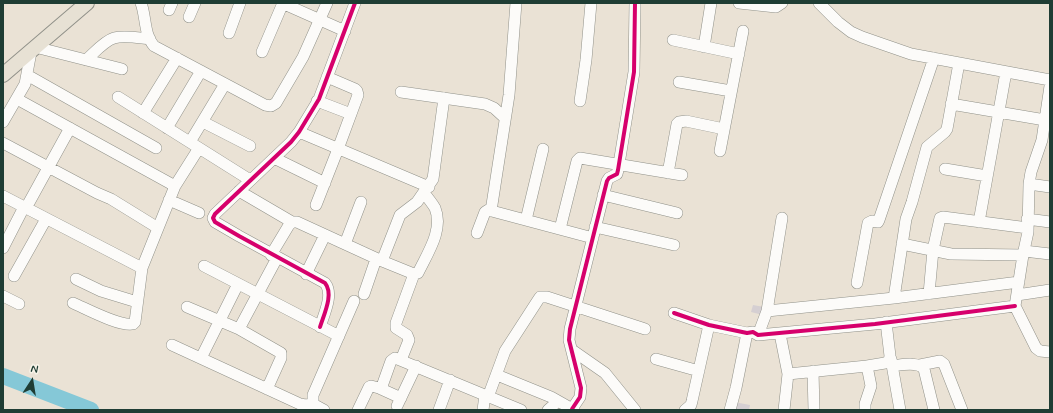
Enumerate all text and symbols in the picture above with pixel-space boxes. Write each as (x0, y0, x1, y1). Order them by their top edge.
north arrow (12, 361, 52, 401)
text: N (29, 362, 40, 377)

